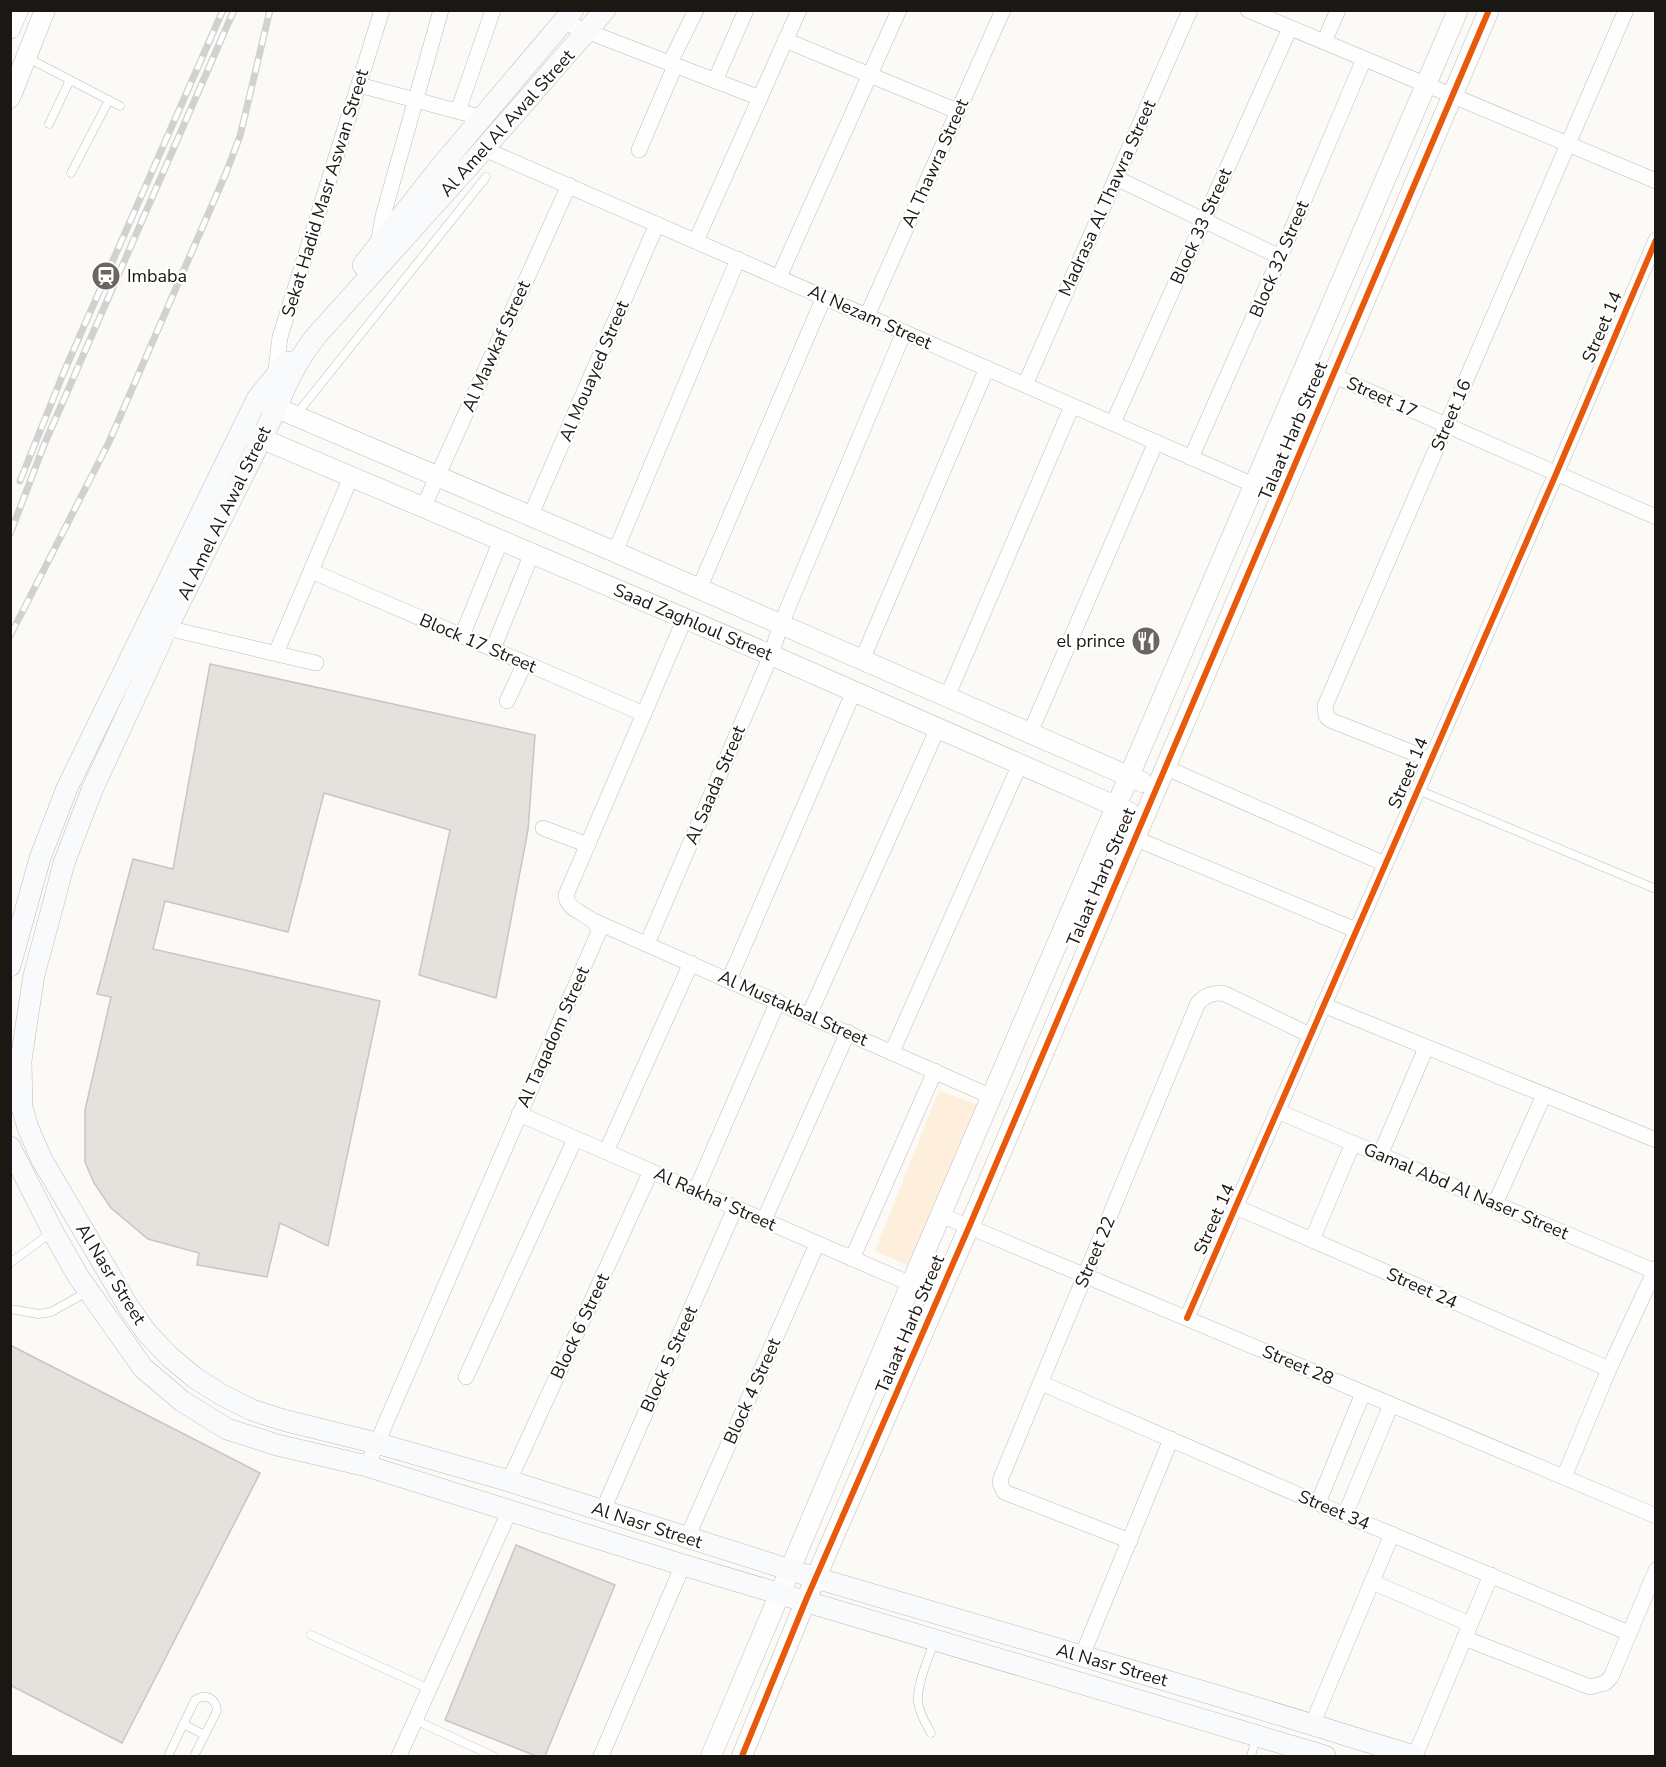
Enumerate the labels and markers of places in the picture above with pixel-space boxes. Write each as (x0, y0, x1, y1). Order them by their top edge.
station icon: Imbaba (90, 260, 122, 292)
place label: Imbaba (127, 264, 187, 288)
restaurant icon: el prince (1130, 625, 1162, 657)
place label: el prince (1056, 629, 1125, 653)

